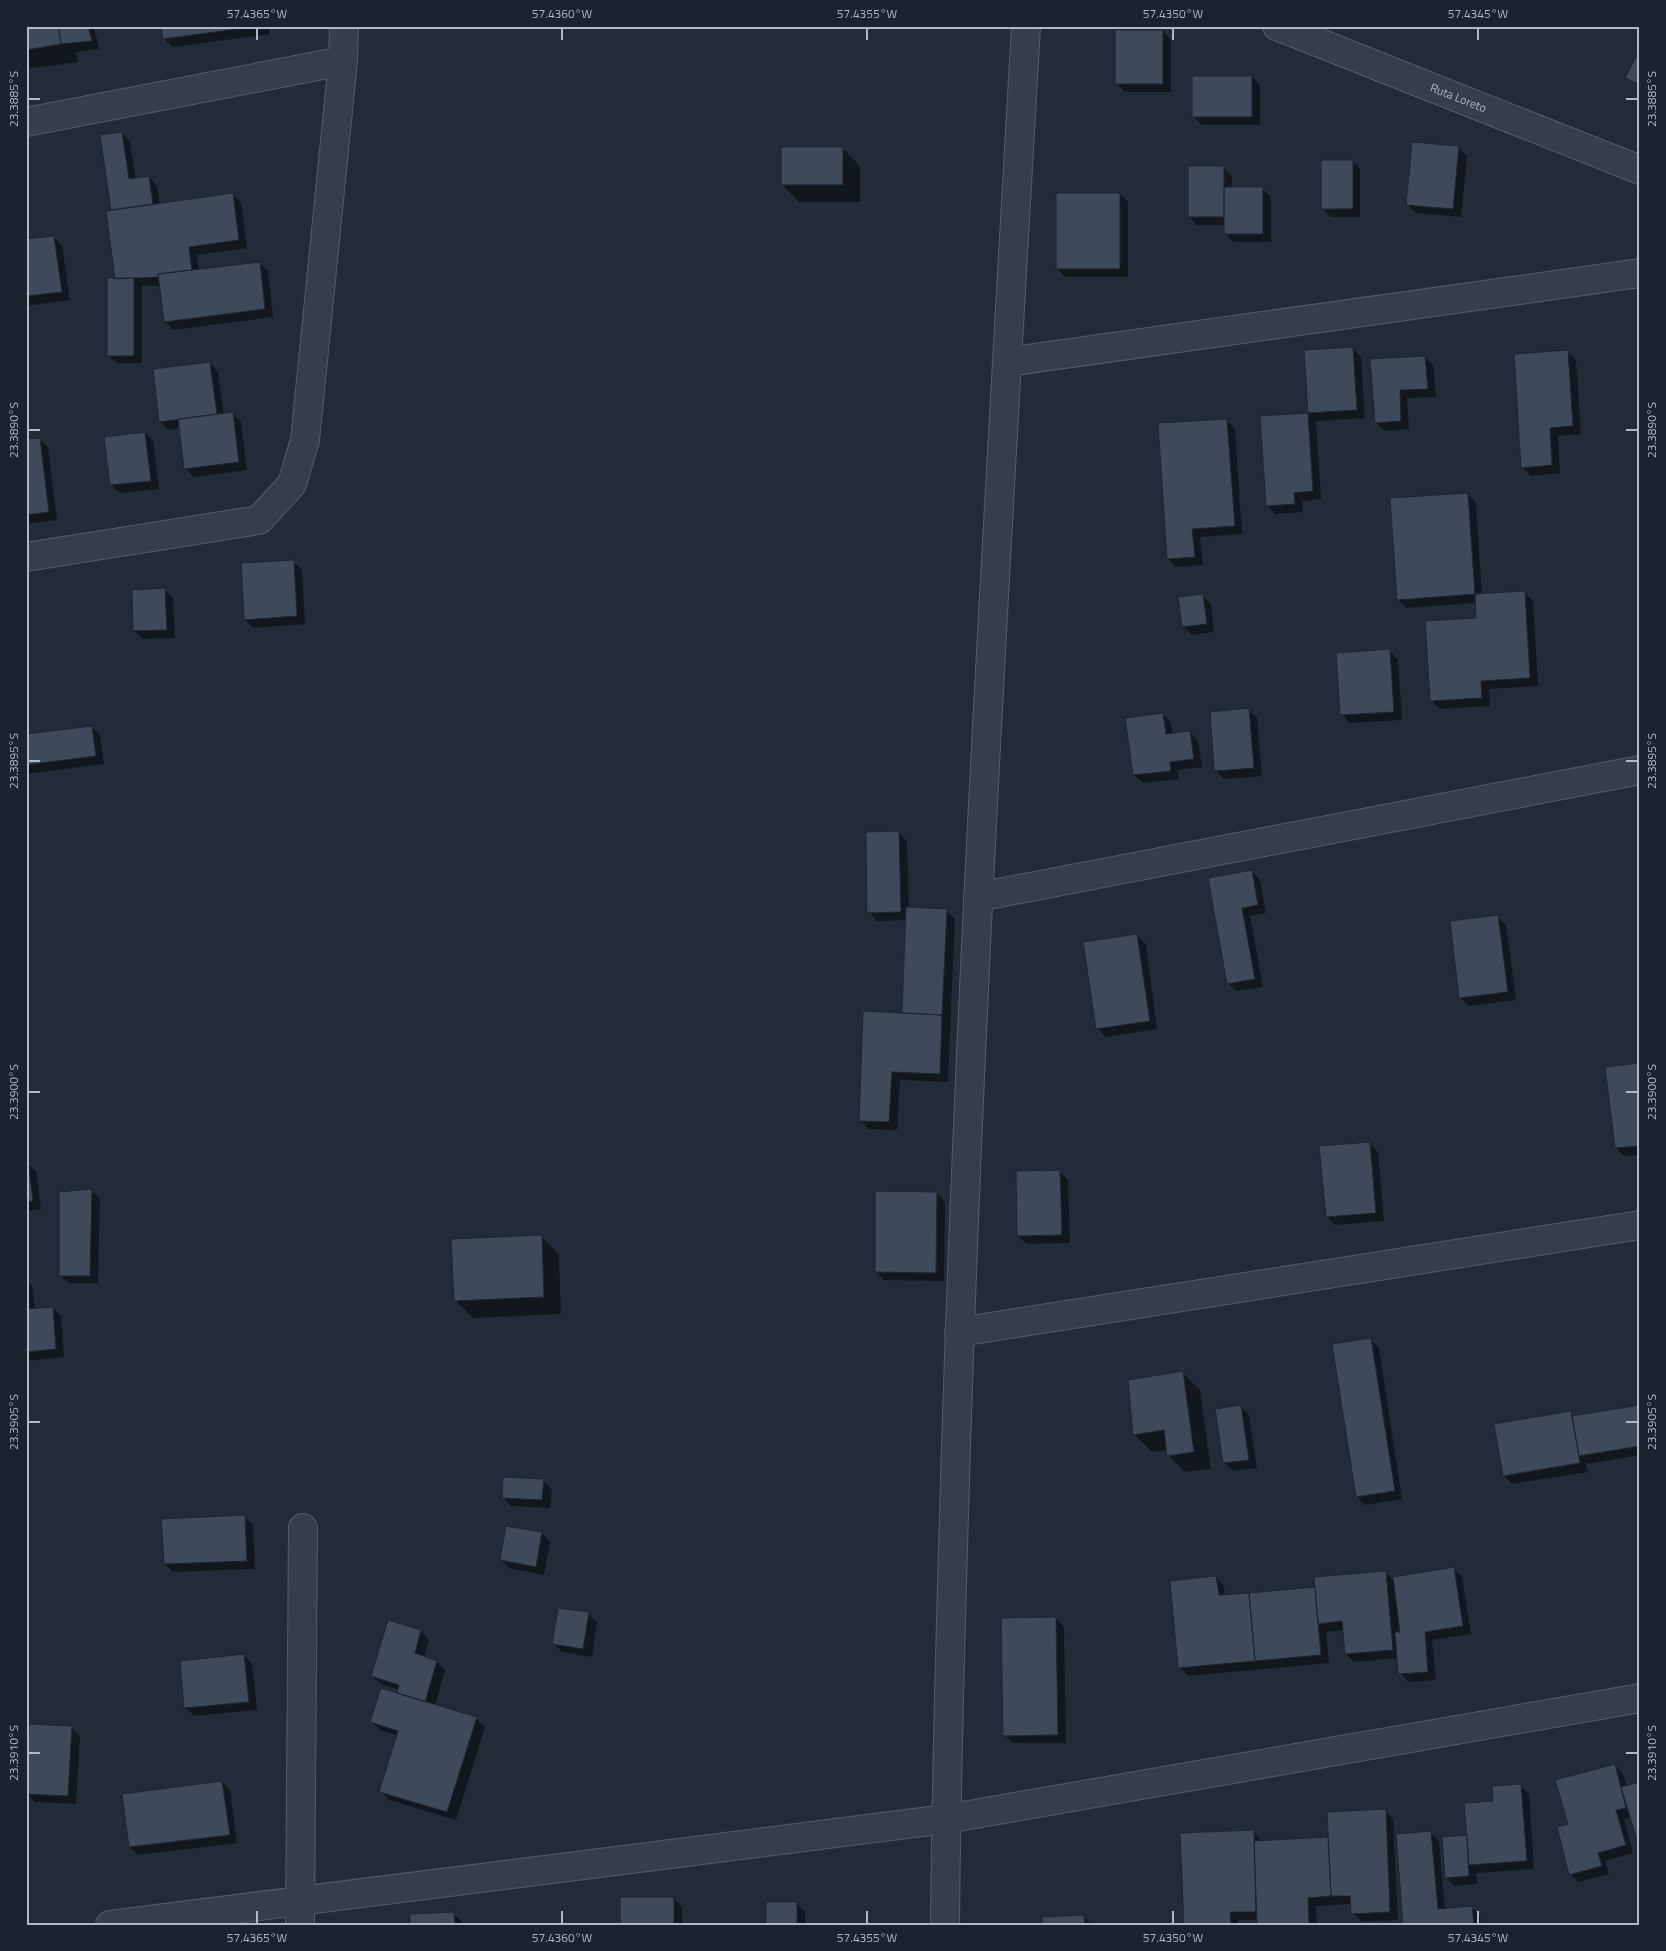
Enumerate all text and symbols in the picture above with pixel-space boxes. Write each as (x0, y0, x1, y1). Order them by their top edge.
text: 57.4365°W (227, 4, 287, 23)
text: 57.4360°W (532, 4, 592, 23)
text: 57.4355°W (837, 4, 897, 23)
text: 57.4350°W (1143, 4, 1203, 23)
text: 57.4345°W (1448, 4, 1508, 23)
text: 23.3885°S (4, 71, 23, 127)
text: 23.3885°S (1642, 71, 1661, 127)
street label: Ruta Loreto (1427, 78, 1490, 117)
text: 23.3890°S (4, 402, 23, 458)
text: 23.3890°S (1642, 402, 1661, 458)
text: 23.3895°S (4, 733, 23, 789)
text: 23.3895°S (1642, 733, 1661, 789)
text: 23.3900°S (4, 1064, 23, 1120)
text: 23.3900°S (1642, 1064, 1661, 1120)
text: 23.3905°S (4, 1394, 23, 1450)
text: 23.3905°S (1642, 1394, 1661, 1450)
text: 23.3910°S (4, 1725, 23, 1781)
text: 23.3910°S (1642, 1725, 1661, 1781)
text: 57.4365°W (227, 1928, 287, 1947)
text: 57.4360°W (532, 1928, 592, 1947)
text: 57.4355°W (837, 1928, 897, 1947)
text: 57.4350°W (1143, 1928, 1203, 1947)
text: 57.4345°W (1448, 1928, 1508, 1947)

